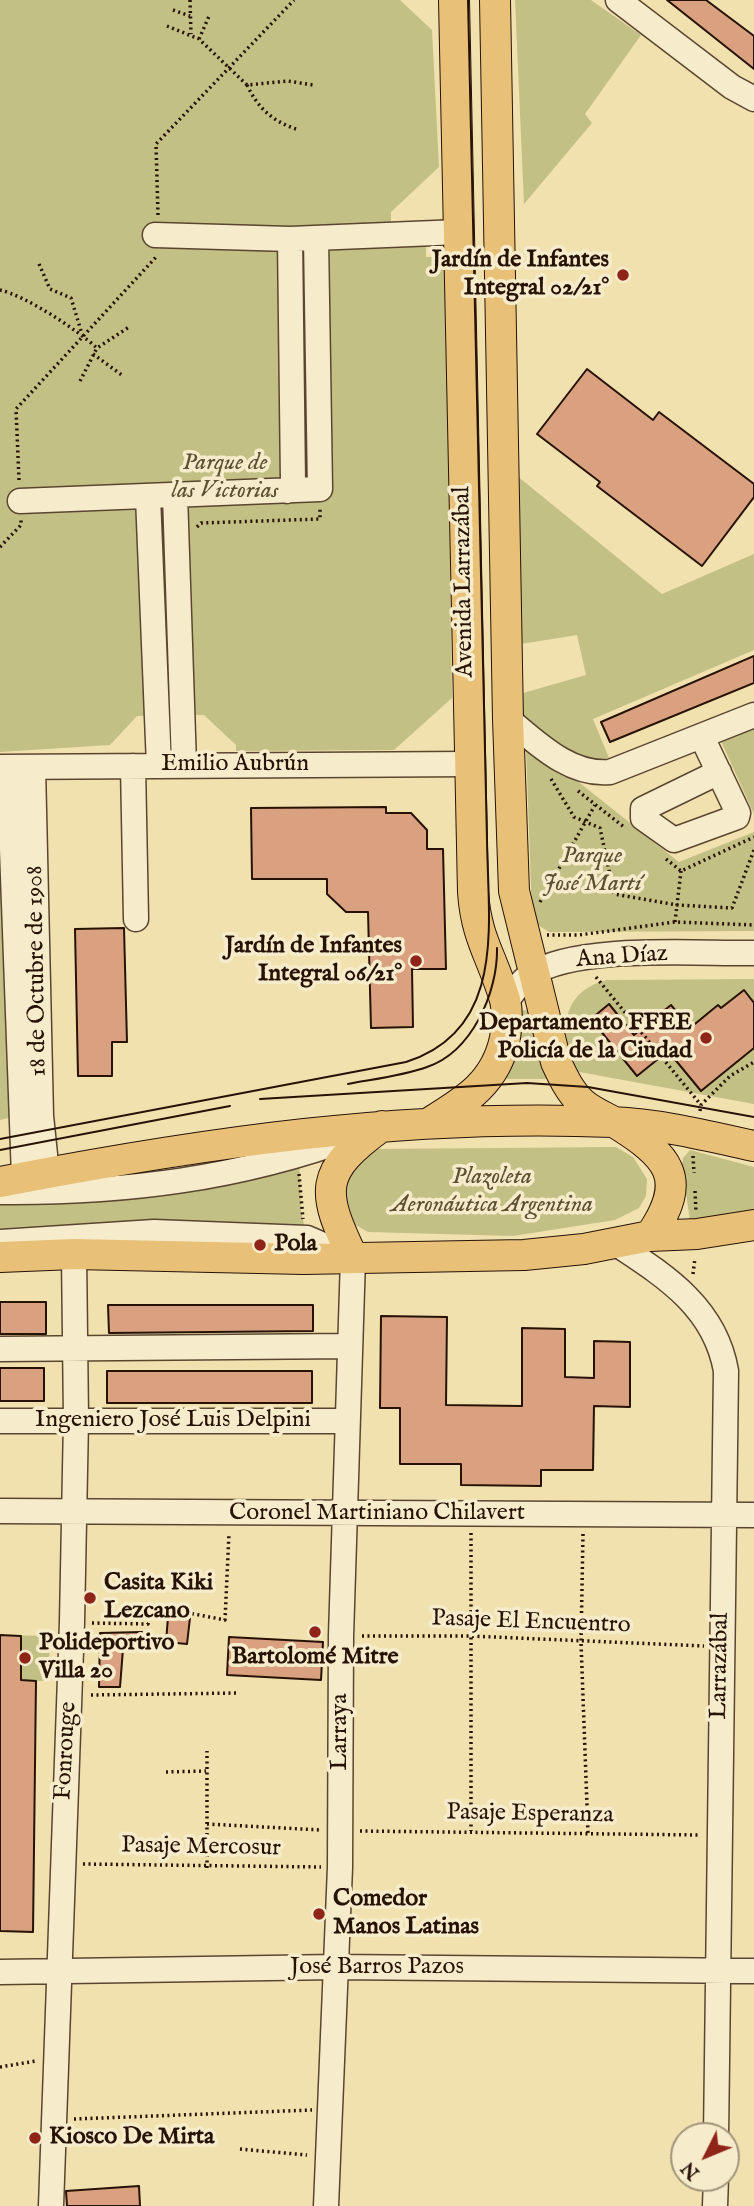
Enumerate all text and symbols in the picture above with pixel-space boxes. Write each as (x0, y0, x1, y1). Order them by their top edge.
place label: Jardín de Infantes Integral 02/21° (432, 247, 609, 303)
marker: Jardín de Infantes Integral 02/21° (615, 267, 631, 283)
park label: Parque de las Victorias (172, 450, 278, 506)
street label: Avenida Larrazábal (449, 486, 481, 678)
street label: Emilio Aubrún (161, 751, 309, 779)
park label: Parque José Martí (542, 843, 642, 899)
street label: 18 de Octubre de 1908 (22, 865, 54, 1077)
place label: Jardín de Infantes Integral 06/21° (225, 933, 402, 989)
street label: Ana Díaz (575, 940, 669, 976)
marker: Jardín de Infantes Integral 06/21° (408, 953, 424, 969)
place label: Departamento FFEE Policía de la Ciudad (479, 1010, 692, 1066)
marker: Departamento FFEE Policía de la Ciudad (698, 1030, 714, 1046)
park label: Plazoleta Aeronáutica Argentina (391, 1164, 593, 1220)
place label: Pola (274, 1231, 317, 1259)
marker: Pola (252, 1237, 268, 1253)
street label: Ingeniero José Luis Delpini (35, 1407, 311, 1435)
street label: Coronel Martiniano Chilavert (229, 1500, 525, 1528)
place label: Casita Kiki Lezcano (104, 1570, 213, 1626)
marker: Casita Kiki Lezcano (82, 1590, 98, 1606)
street label: Pasaje El Encuentro (431, 1605, 631, 1641)
street label: Larrazábal (706, 1612, 736, 1720)
marker: Bartolomé Mitre (307, 1624, 323, 1640)
place label: Polideportivo Villa 20 (39, 1630, 175, 1686)
place label: Bartolomé Mitre (231, 1644, 399, 1672)
marker: Polideportivo Villa 20 (17, 1650, 33, 1666)
street label: Larraya (327, 1693, 355, 1771)
street label: Fonrouge (50, 1701, 84, 1801)
street label: Pasaje Esperanza (446, 1799, 614, 1831)
street label: Pasaje Mercosur (121, 1832, 281, 1864)
place label: Comedor Manos Latinas (333, 1886, 479, 1942)
marker: Comedor Manos Latinas (311, 1906, 327, 1922)
street label: José Barros Pazos (290, 1954, 464, 1982)
north arrow (670, 2122, 740, 2192)
place label: Kiosco De Mirta (49, 2124, 214, 2152)
marker: Kiosco De Mirta (27, 2130, 43, 2146)
text: N (677, 2156, 705, 2184)

